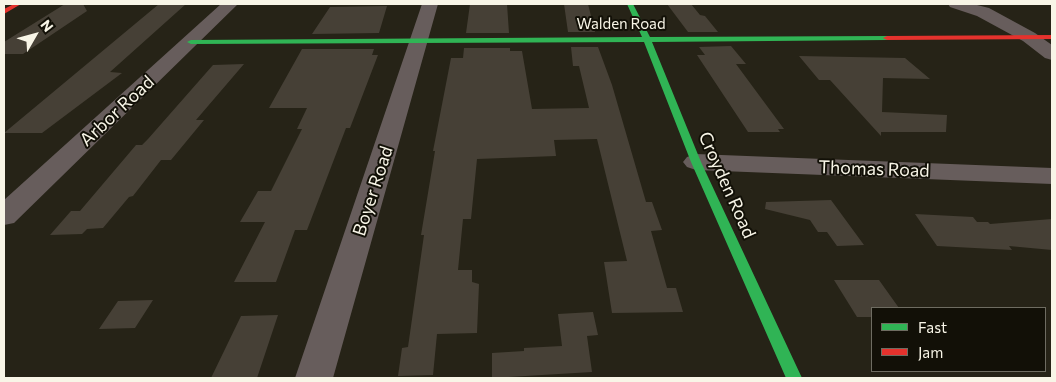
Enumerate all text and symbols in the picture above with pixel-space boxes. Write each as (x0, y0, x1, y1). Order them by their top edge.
north arrow (10, 10, 60, 60)
street label: Walden Road (576, 15, 666, 33)
text: N (37, 16, 57, 35)
street label: Arbor Road (75, 71, 159, 151)
street label: Croyden Road (694, 128, 760, 242)
street label: Boyer Road (348, 143, 398, 239)
street label: Thomas Road (818, 156, 930, 182)
legend (871, 307, 1046, 372)
text: Fast (918, 318, 947, 336)
text: Jam (918, 343, 943, 361)

